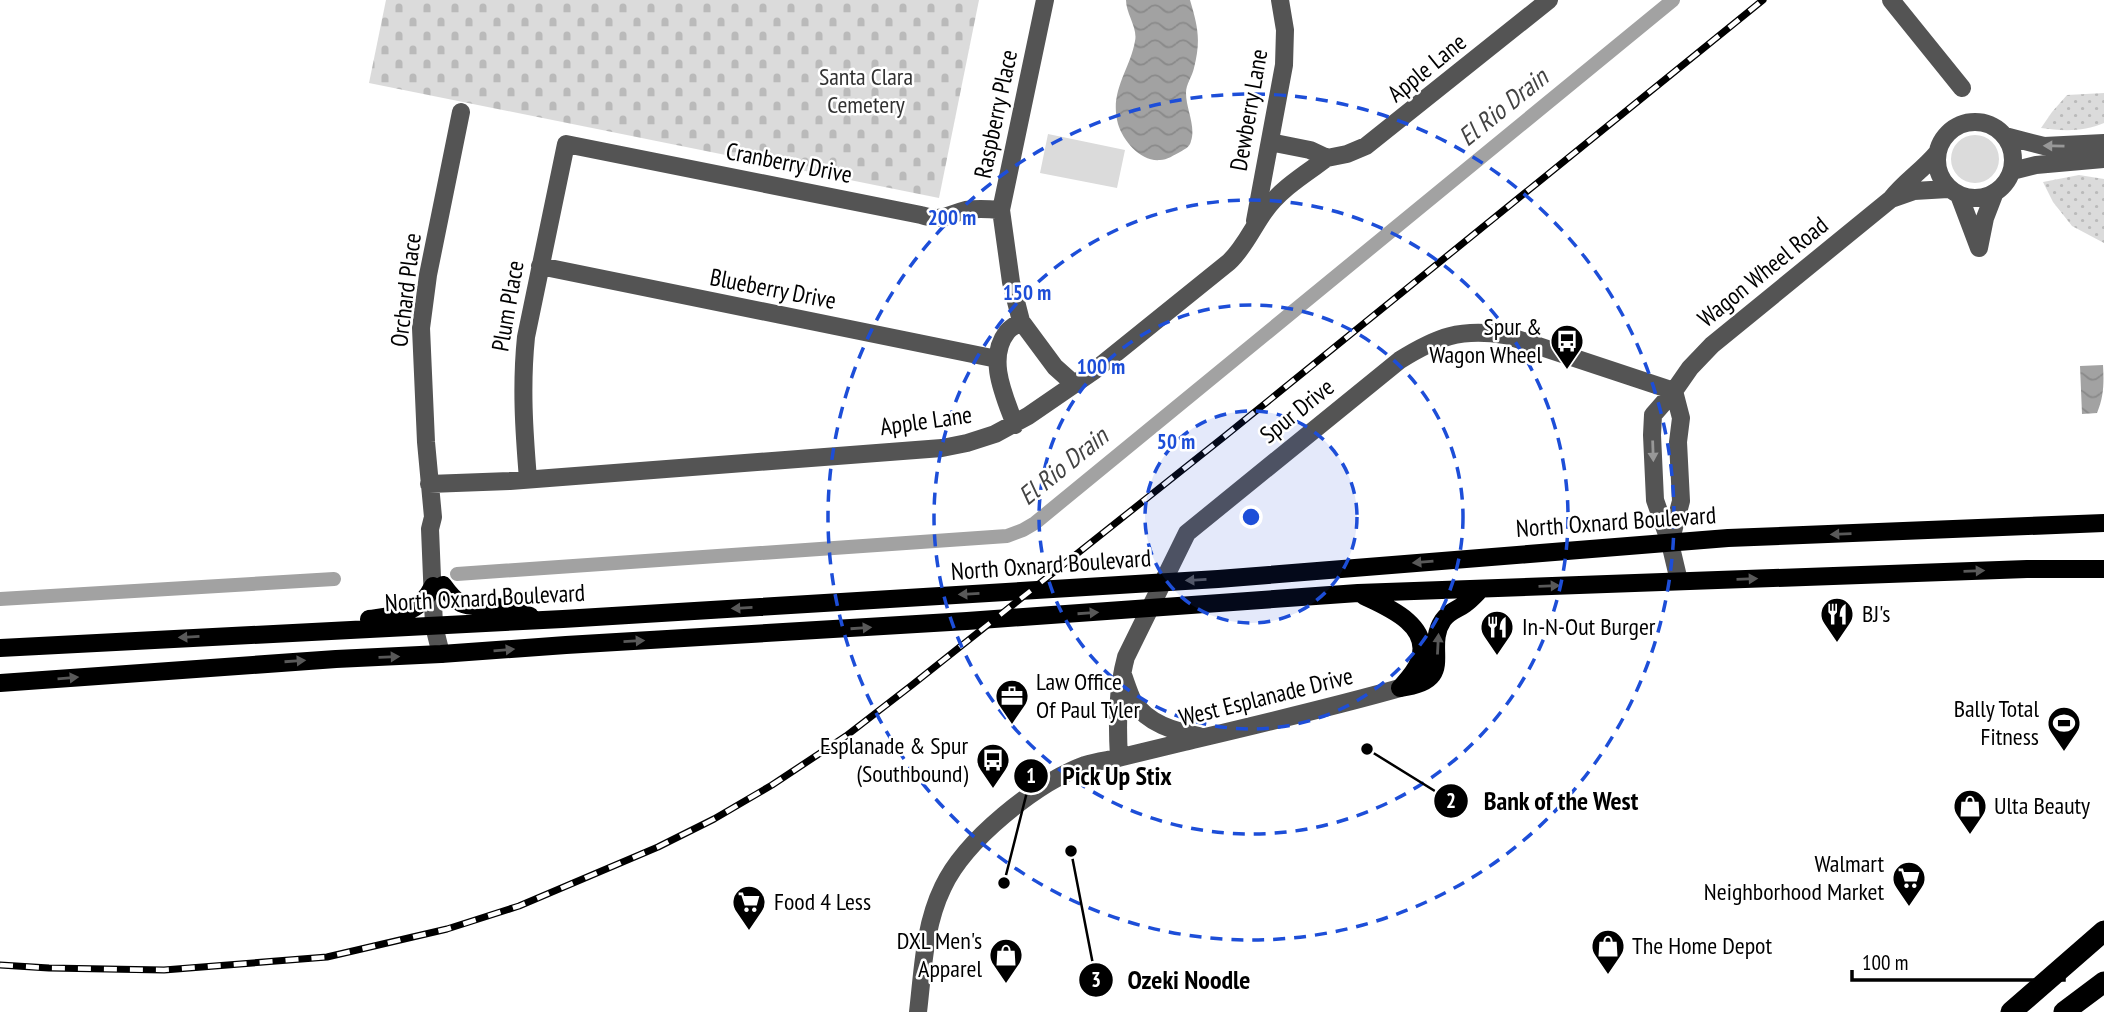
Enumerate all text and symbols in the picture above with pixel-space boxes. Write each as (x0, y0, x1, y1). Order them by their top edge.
street label: Apple Lane (1381, 26, 1472, 109)
street label: Raspberry Place (967, 47, 1024, 181)
street label: Dewberry Lane (1223, 47, 1274, 173)
water label: El Rio Drain (1451, 59, 1555, 153)
park label: Santa Clara Cemetery (819, 61, 913, 120)
street label: Cranberry Drive (723, 135, 855, 190)
one-way arrow (2043, 140, 2065, 151)
text: 200 m (928, 204, 976, 231)
street label: Wagon Wheel Road (1691, 210, 1834, 334)
street label: Orchard Place (383, 231, 428, 349)
street label: Plum Place (484, 258, 531, 354)
street label: Blueberry Drive (707, 261, 839, 316)
text: 150 m (1003, 279, 1051, 306)
place label: Spur & Wagon Wheel (1429, 311, 1542, 370)
bus stop icon: Spur & Wagon Wheel (1548, 322, 1586, 371)
text: 100 m (1077, 353, 1125, 380)
street label: Spur Drive (1253, 371, 1340, 450)
street label: Apple Lane (878, 399, 974, 442)
water label: El Rio Drain (1011, 418, 1115, 512)
text: 50 m (1157, 428, 1195, 455)
one-way arrow (1647, 441, 1658, 463)
street label: North Oxnard Boulevard (1515, 499, 1717, 544)
centre of rings (1239, 505, 1263, 529)
one-way arrow (1829, 528, 1851, 539)
street label: North Oxnard Boulevard (950, 542, 1152, 587)
one-way arrow (1412, 557, 1434, 568)
one-way arrow (1964, 565, 1986, 577)
one-way arrow (1736, 573, 1758, 584)
one-way arrow (1185, 575, 1207, 586)
street label: North Oxnard Boulevard (384, 577, 586, 618)
one-way arrow (1539, 581, 1561, 592)
one-way arrow (958, 589, 980, 600)
restaurant icon: BJ's (1818, 595, 1856, 644)
place label: BJ's (1862, 598, 1890, 629)
one-way arrow (731, 603, 753, 614)
one-way arrow (1077, 607, 1099, 618)
restaurant icon: In-N-Out Burger (1478, 608, 1516, 657)
place label: In-N-Out Burger (1522, 611, 1656, 642)
one-way arrow (850, 622, 872, 633)
one-way arrow (178, 632, 200, 643)
one-way arrow (1433, 632, 1444, 654)
one-way arrow (623, 635, 645, 646)
one-way arrow (493, 644, 515, 655)
one-way arrow (378, 651, 400, 662)
one-way arrow (284, 656, 306, 667)
street label: West Esplanade Drive (1176, 660, 1356, 733)
place label: Law Office Of Paul Tyler (1036, 666, 1140, 725)
one-way arrow (57, 672, 79, 683)
office icon: Law Office Of Paul Tyler (993, 677, 1031, 726)
place label: Bally Total Fitness (1954, 693, 2039, 752)
sports icon: Bally Total Fitness (2045, 704, 2083, 753)
place label: Esplanade & Spur (Southbound) (820, 730, 968, 789)
bus stop icon: Esplanade & Spur (Southbound) (974, 741, 1012, 790)
callout: Pick Up Stix (1013, 753, 1186, 800)
text: Pick Up Stix (1062, 759, 1172, 792)
text: 1 (1026, 762, 1036, 789)
callout: Bank of the West (1434, 777, 1653, 824)
text: Bank of the West (1484, 784, 1639, 817)
text: 2 (1446, 787, 1456, 814)
shop icon: Ulta Beauty (1951, 787, 1989, 836)
place label: Ulta Beauty (1994, 790, 2090, 821)
place label: Walmart Neighborhood Market (1704, 848, 1884, 907)
supermarket icon: Walmart Neighborhood Market (1890, 859, 1928, 908)
supermarket icon: Food 4 Less (730, 883, 768, 932)
place label: Food 4 Less (774, 886, 871, 917)
place label: DXL Men's Apparel (897, 925, 982, 984)
shop icon: The Home Depot (1589, 927, 1627, 976)
place label: The Home Depot (1632, 930, 1772, 961)
shop icon: DXL Men's Apparel (987, 936, 1025, 985)
scale bar (1852, 939, 2064, 983)
text: 100 m (1862, 949, 1908, 976)
callout: Ozeki Noodle (1078, 956, 1264, 1003)
text: Ozeki Noodle (1127, 963, 1251, 996)
text: 3 (1091, 966, 1101, 993)

